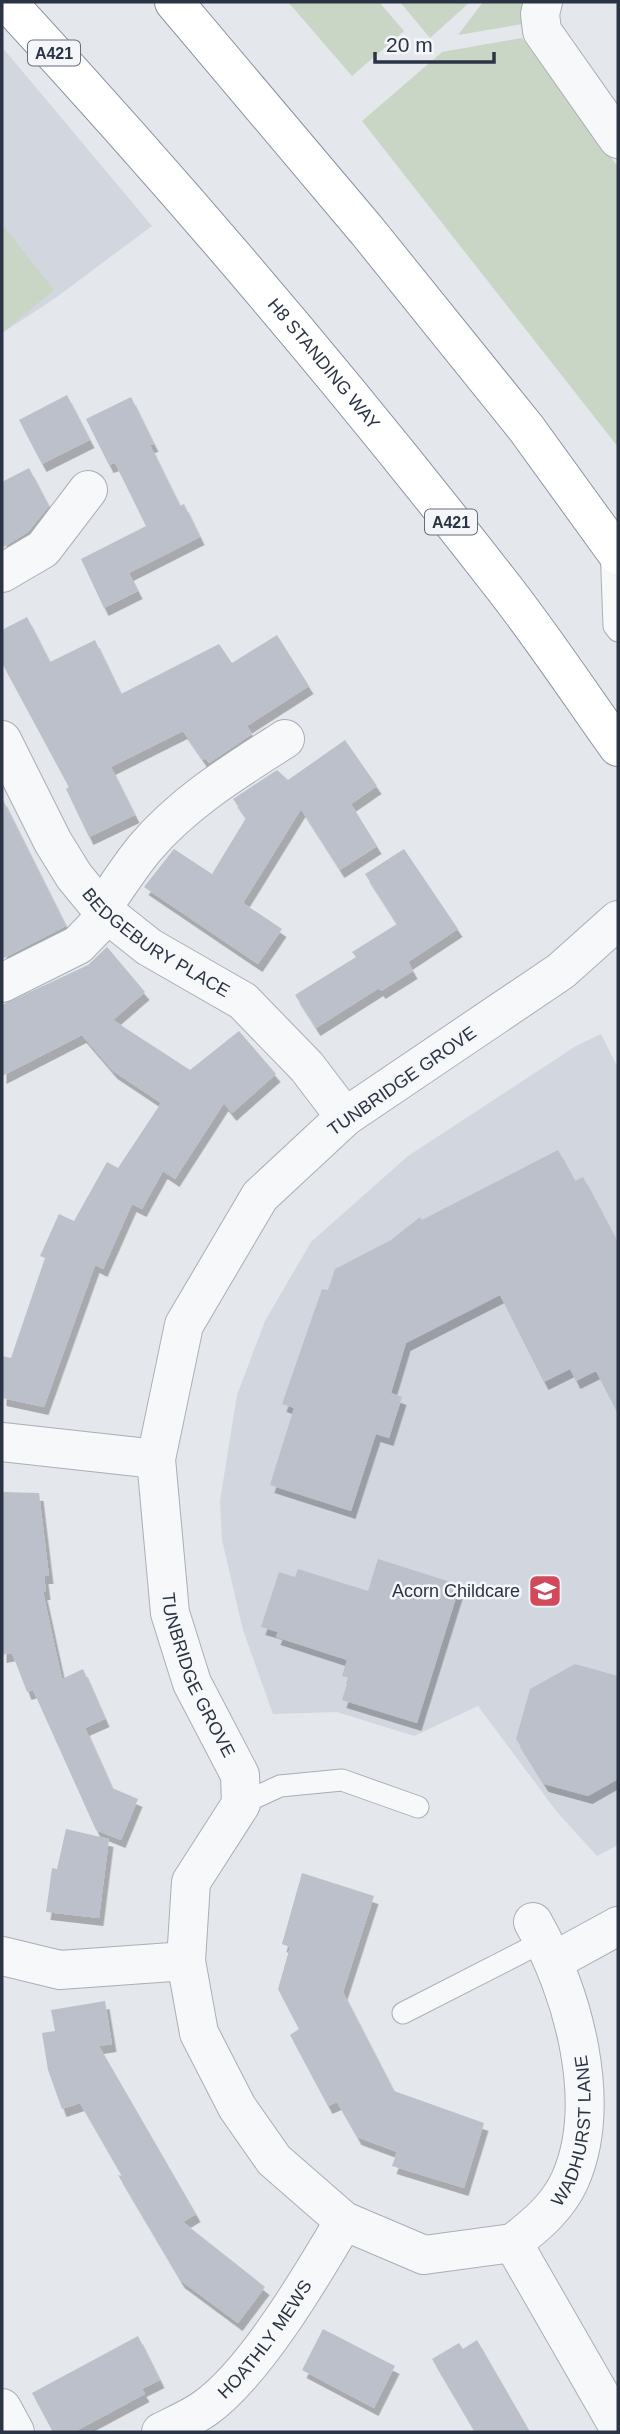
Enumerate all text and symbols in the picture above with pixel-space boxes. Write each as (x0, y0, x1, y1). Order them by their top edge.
scale bar (375, 21, 494, 65)
text: 20 m (386, 33, 433, 56)
road number: A421 (28, 40, 80, 66)
street label: H8 STANDING WAY (264, 295, 384, 433)
road number: A421 (425, 509, 477, 534)
street label: BEDGEBURY PLACE (78, 884, 233, 1001)
street label: TUNBRIDGE GROVE (324, 1022, 480, 1140)
school or university icon: Acorn Childcare (526, 1572, 564, 1610)
place label: Acorn Childcare (392, 1581, 520, 1601)
street label: TUNBRIDGE GROVE (158, 1592, 239, 1761)
street label: WADHURST LANE (547, 2054, 595, 2210)
street label: HOATHLY MEWS (214, 2276, 316, 2403)

